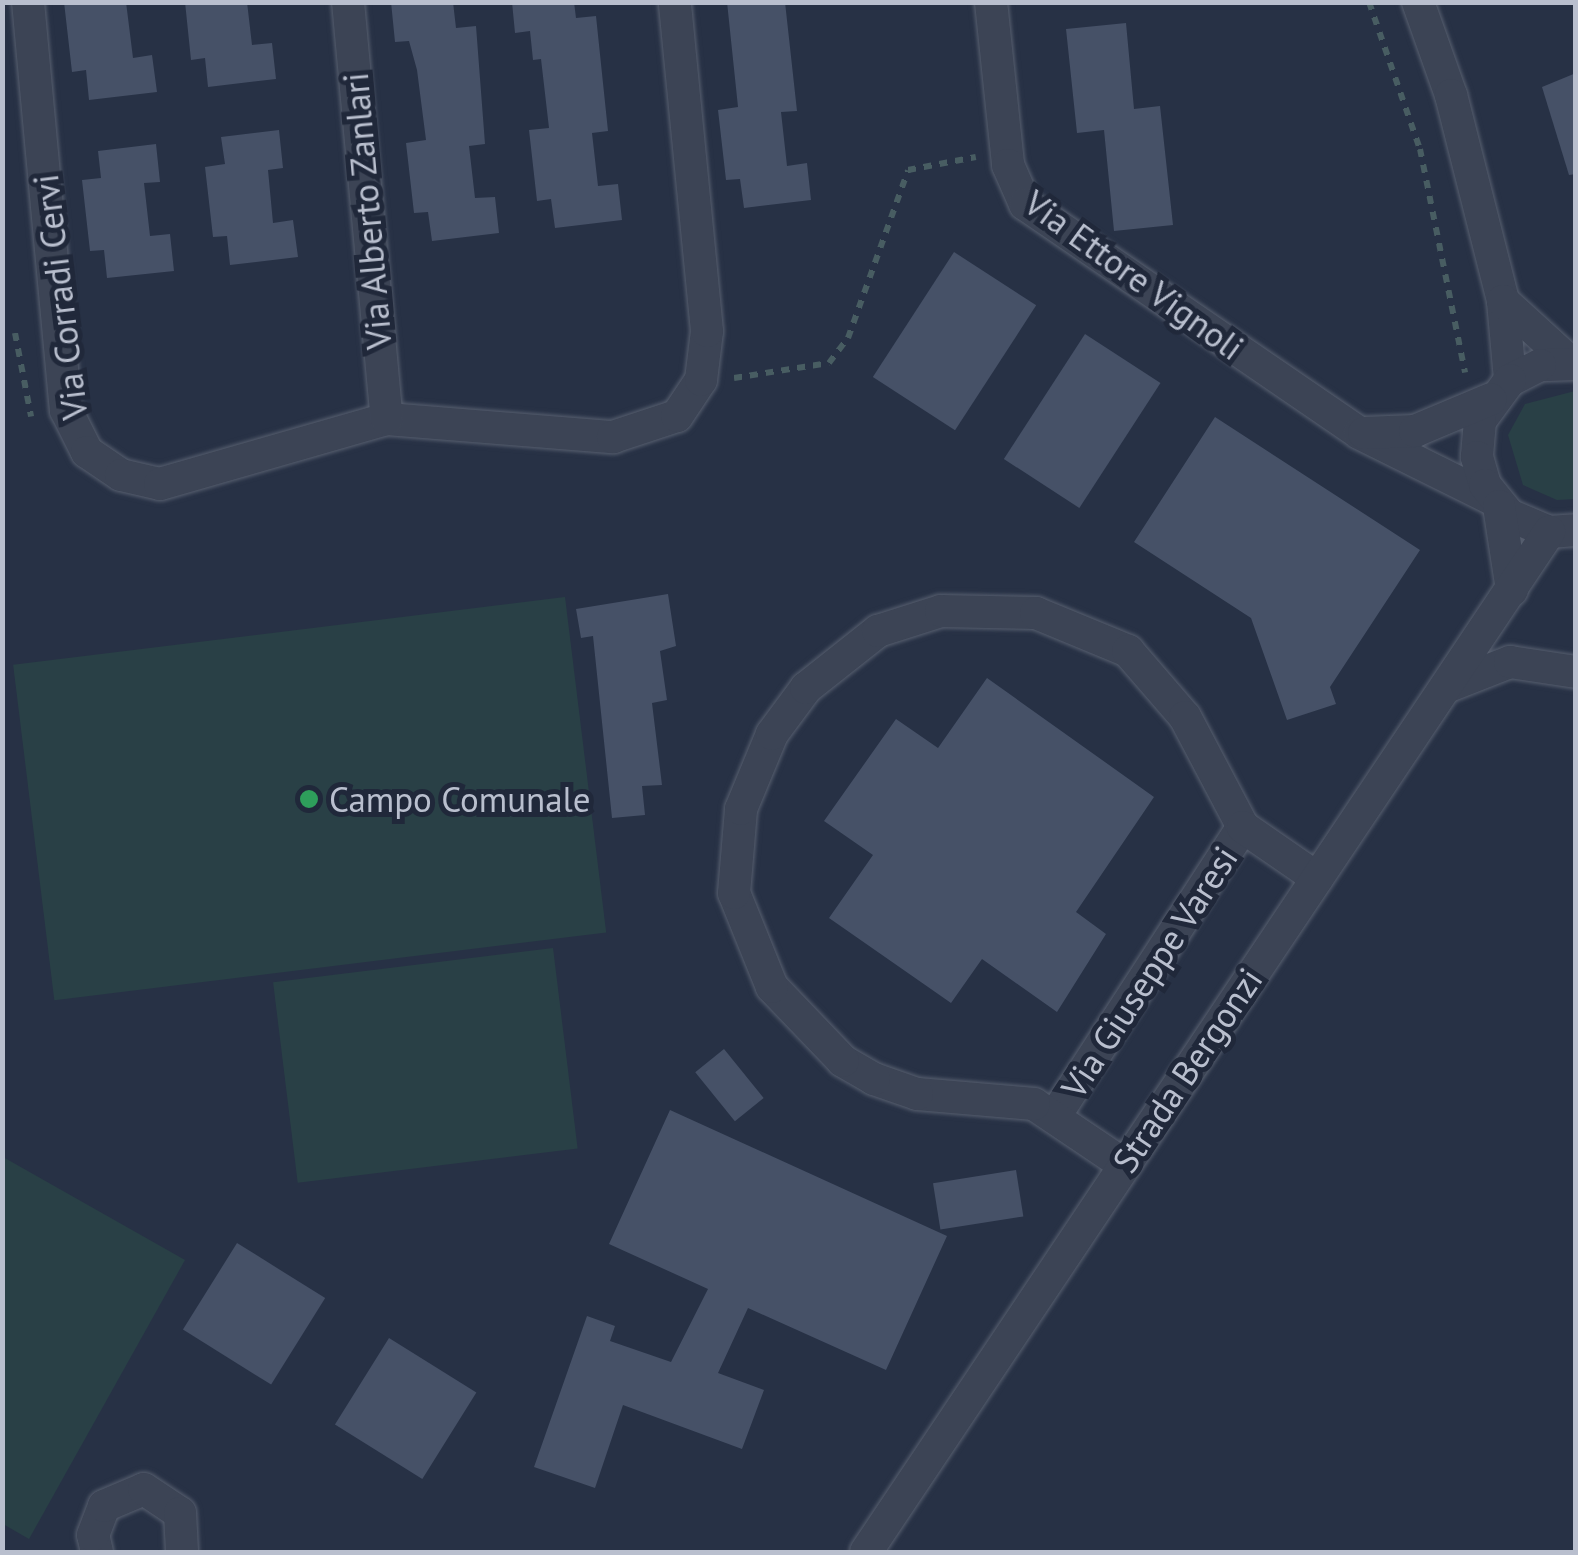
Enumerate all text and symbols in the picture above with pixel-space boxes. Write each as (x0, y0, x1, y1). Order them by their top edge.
street label: Via Alberto Zanlari (334, 70, 400, 352)
street label: Via Corradi Cervi (24, 172, 96, 422)
street label: Via Ettore Vignoli (1016, 181, 1252, 369)
place label: Campo Comunale (329, 778, 591, 820)
marker: Campo Comunale (298, 788, 320, 810)
street label: Via Giuseppe Varesi (1052, 838, 1246, 1106)
street label: Strada Bergonzi (1103, 960, 1271, 1180)

